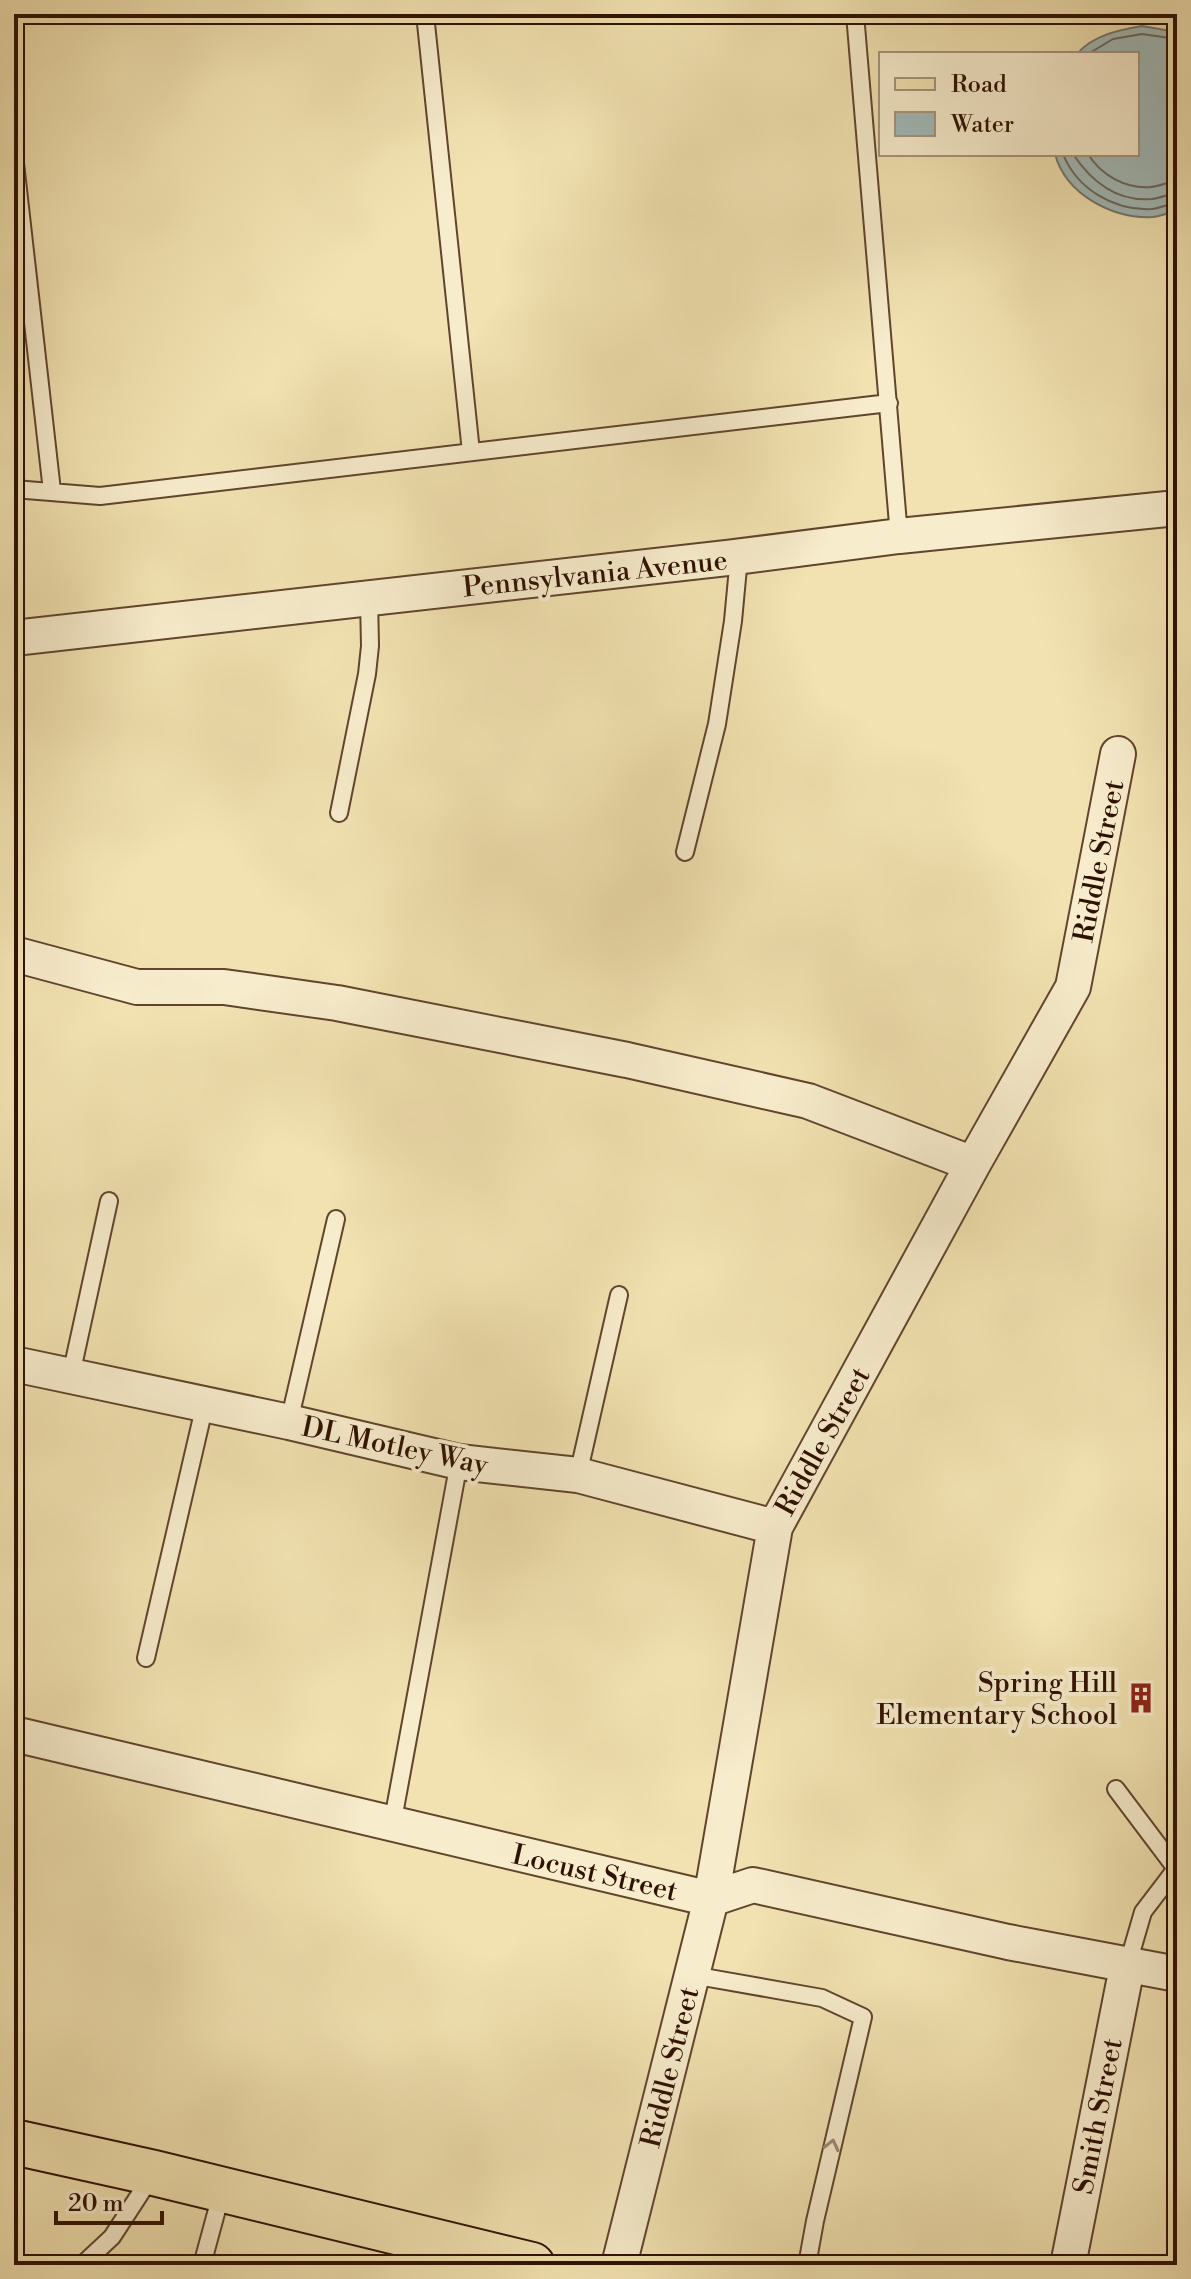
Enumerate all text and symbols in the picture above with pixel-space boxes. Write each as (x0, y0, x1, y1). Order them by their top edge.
legend (879, 52, 1139, 156)
text: Road (951, 70, 1007, 100)
text: Water (950, 110, 1014, 140)
street label: Pennsylvania Avenue (461, 543, 729, 606)
street label: Riddle Street (1067, 777, 1132, 945)
street label: Riddle Street (768, 1361, 879, 1522)
street label: DL Motley Way (298, 1410, 491, 1483)
place label: Spring Hill Elementary School (876, 1666, 1117, 1733)
building icon: Spring Hill Elementary School (1124, 1681, 1158, 1715)
street label: Locust Street (509, 1837, 681, 1909)
street label: Riddle Street (634, 1983, 707, 2151)
street label: Smith Street (1066, 2035, 1131, 2197)
one-way arrow (823, 2138, 840, 2152)
scale bar (56, 2175, 162, 2225)
text: 20 m (68, 2189, 124, 2219)

